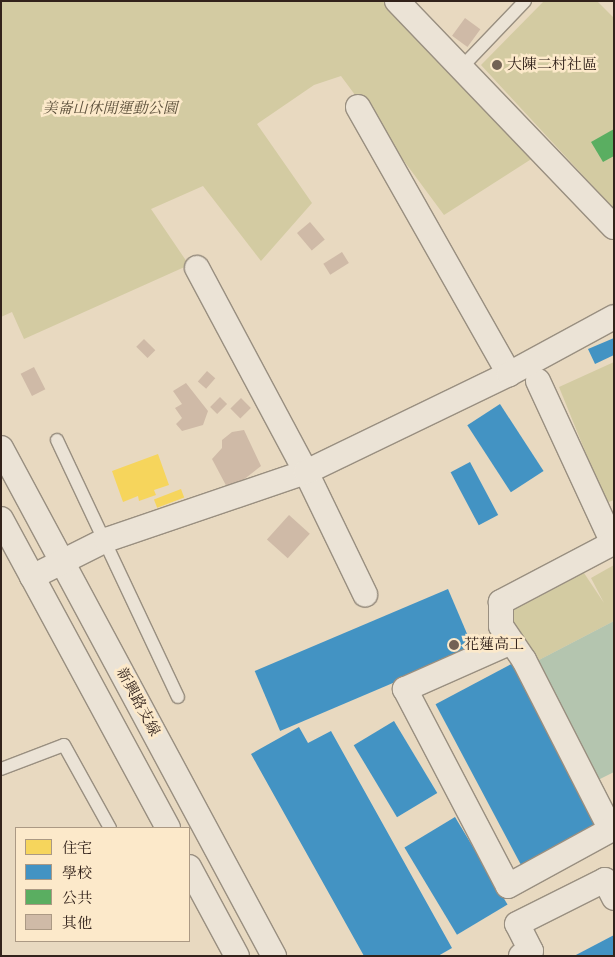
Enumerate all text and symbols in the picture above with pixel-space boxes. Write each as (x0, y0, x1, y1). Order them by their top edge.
place label: 大陳二村社區 (507, 56, 597, 74)
marker: 大陳二村社區 (491, 59, 503, 71)
park label: 美崙山休閒運動公園 (43, 100, 177, 118)
place label: 花蓮高工 (464, 636, 524, 654)
marker: 花蓮高工 (448, 639, 460, 651)
street label: 新興路支線 (112, 665, 164, 739)
legend (15, 827, 190, 942)
text: 住宅 (62, 839, 92, 858)
text: 學校 (62, 864, 92, 883)
text: 公共 (62, 889, 92, 908)
text: 其他 (62, 914, 92, 933)

